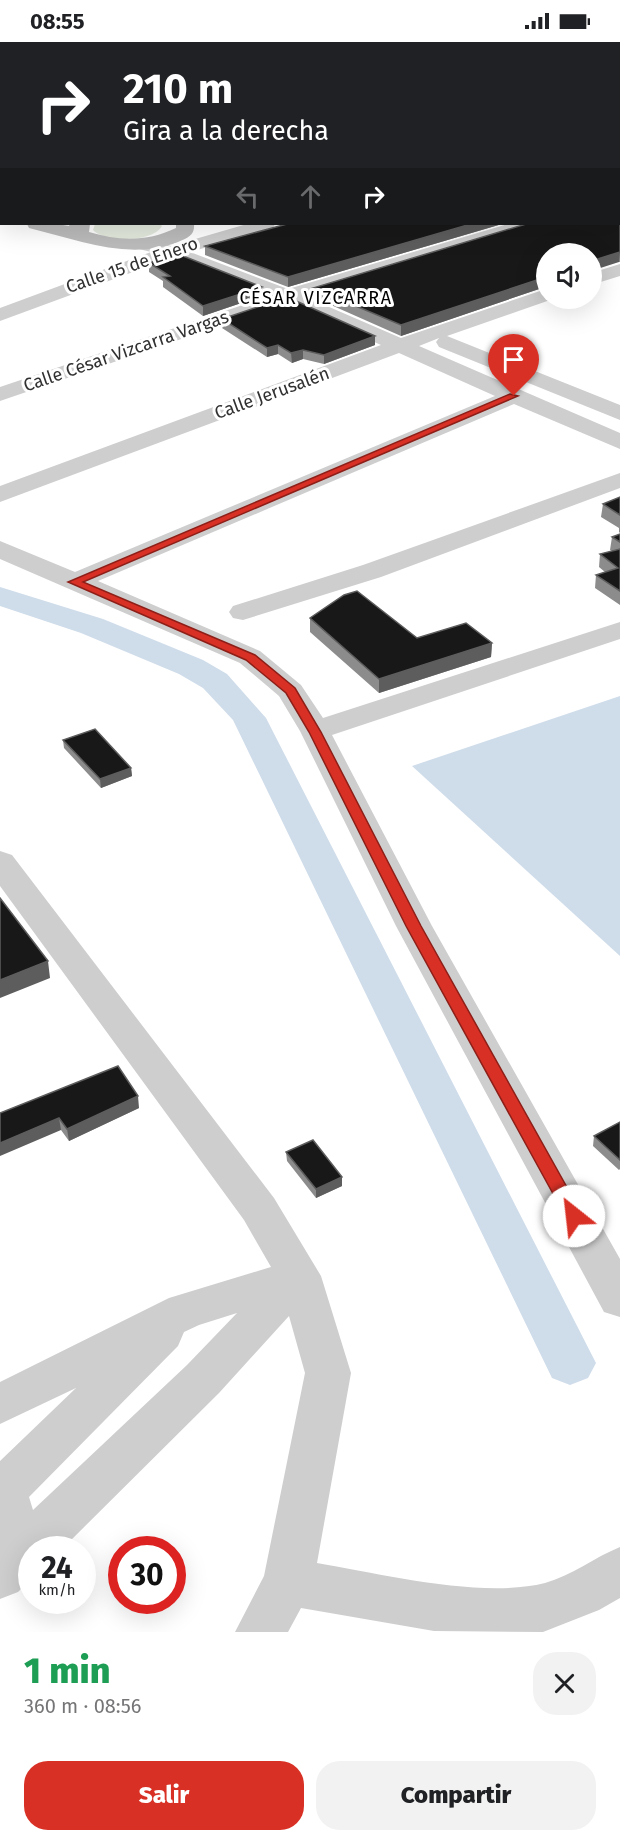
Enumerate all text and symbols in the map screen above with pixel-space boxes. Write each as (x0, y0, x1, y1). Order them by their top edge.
text: 08:55 (30, 8, 85, 35)
text: 210 m (123, 64, 233, 114)
icon: right (24, 66, 102, 144)
text: Gira a la derecha (123, 115, 329, 147)
icon: left (231, 180, 264, 213)
icon: ahead (294, 180, 327, 213)
icon: right (357, 180, 390, 213)
street label: Calle 15 de Enero (63, 232, 201, 298)
map controls (536, 243, 602, 309)
button: sound (536, 243, 602, 309)
district label: CÉSAR VIZCARRA (240, 286, 392, 309)
street label: Calle César Vizcarra Vargas (21, 306, 231, 396)
pin (488, 334, 539, 396)
icon: arrive (497, 343, 530, 376)
street label: Calle Jerusalén (212, 362, 332, 424)
position arrow (542, 1184, 606, 1248)
speed limit sign: 30 (108, 1536, 186, 1614)
text: 24 (41, 1550, 73, 1586)
text: km/h (38, 1581, 76, 1599)
text: 1 min (24, 1649, 110, 1693)
button: close (533, 1652, 596, 1715)
text: 360 m · 08:56 (24, 1694, 141, 1718)
button: Salir (24, 1761, 304, 1830)
button: Compartir (316, 1761, 596, 1830)

